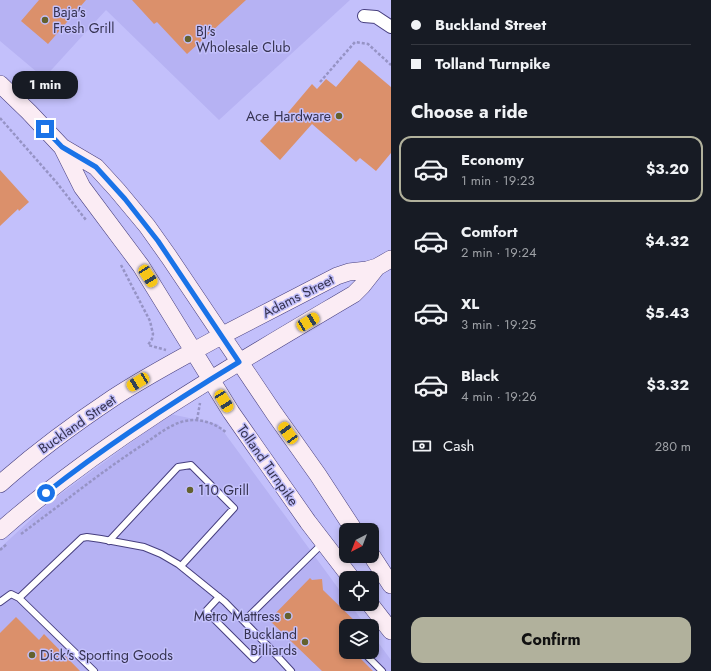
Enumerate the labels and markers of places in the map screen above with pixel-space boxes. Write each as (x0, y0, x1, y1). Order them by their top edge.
place label: Baja's Fresh Grill (53, 2, 114, 38)
marker: Baja's Fresh Grill (40, 15, 50, 25)
place label: BJ's Wholesale Club (196, 21, 290, 57)
marker: BJ's Wholesale Club (183, 34, 193, 44)
place label: Ace Hardware (246, 106, 331, 126)
marker: Ace Hardware (334, 111, 344, 121)
place label: 110 Grill (198, 480, 249, 500)
marker: 110 Grill (185, 485, 195, 495)
place label: Metro Mattress (194, 606, 280, 626)
marker: Metro Mattress (283, 611, 293, 621)
place label: Buckland Billiards (244, 624, 297, 660)
marker: Buckland Billiards (300, 637, 310, 647)
place label: Dick's Sporting Goods (40, 645, 173, 665)
marker: Dick's Sporting Goods (27, 650, 37, 660)

